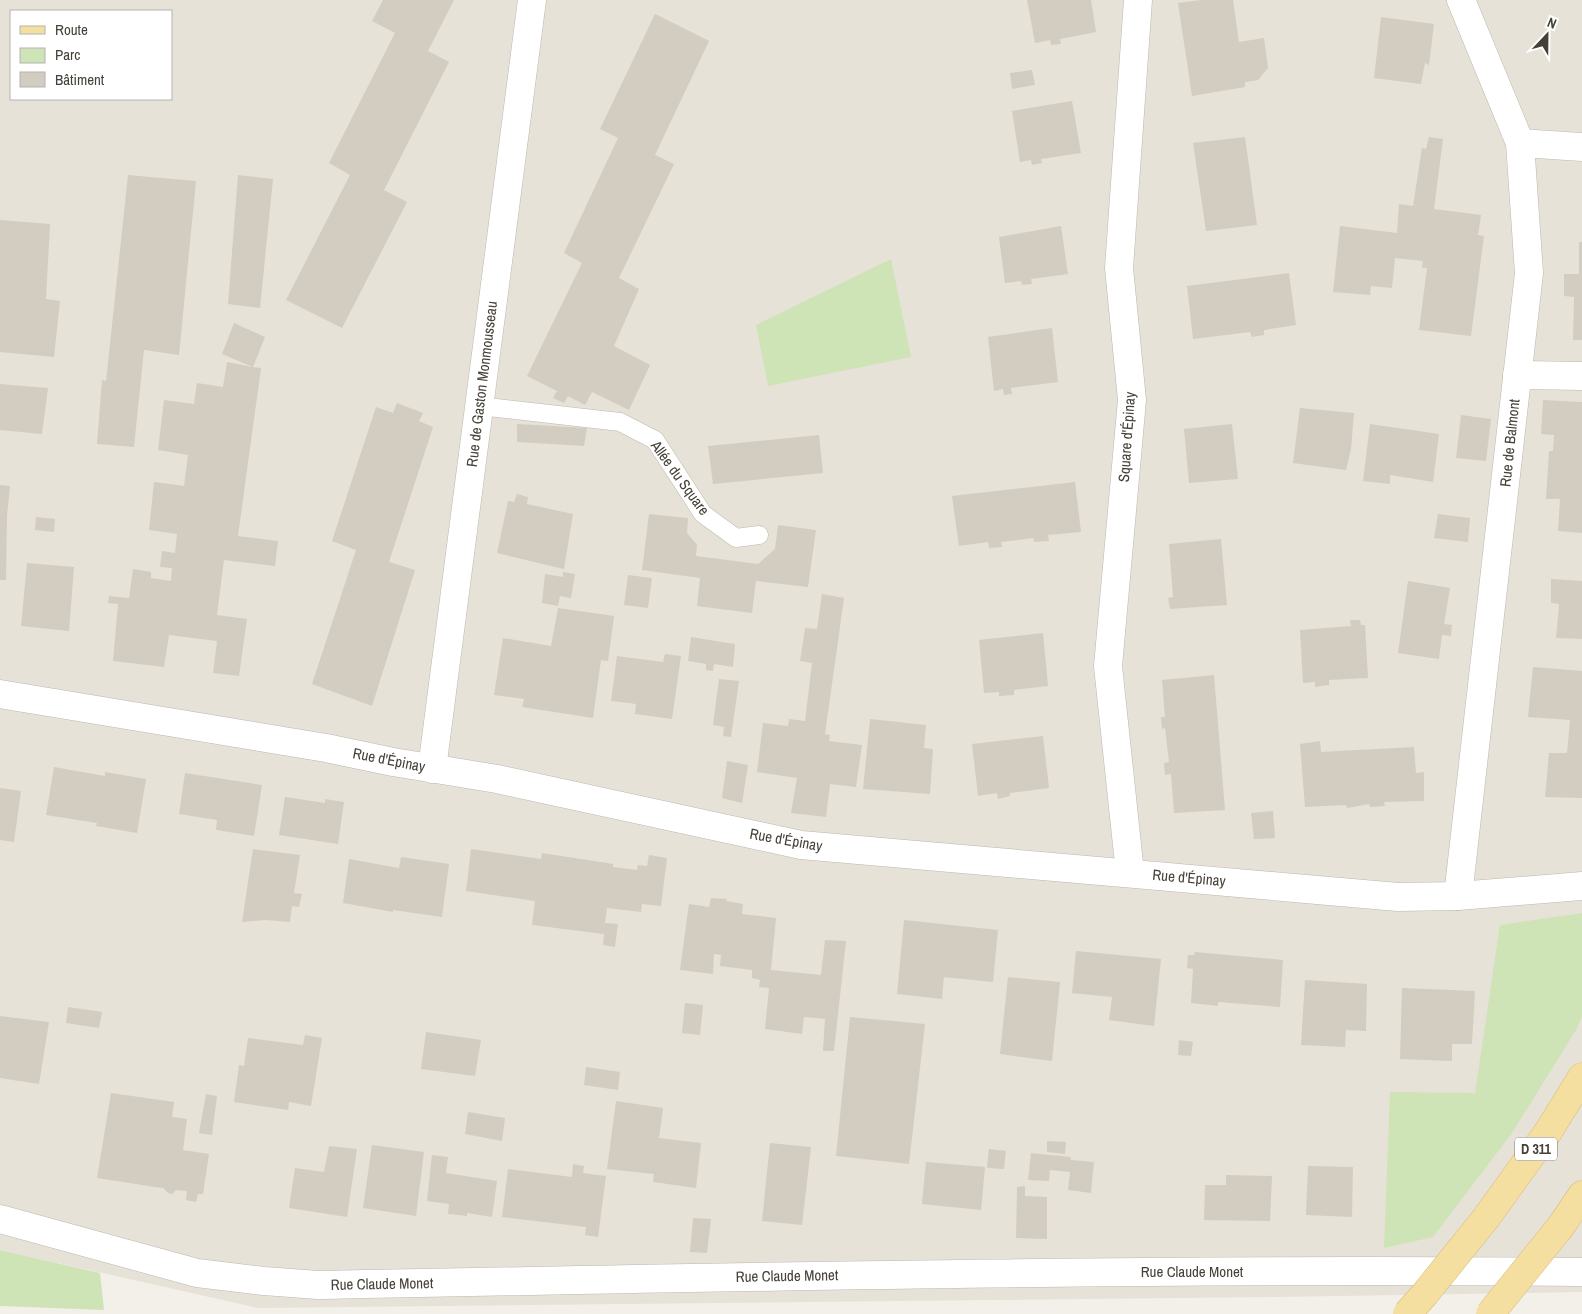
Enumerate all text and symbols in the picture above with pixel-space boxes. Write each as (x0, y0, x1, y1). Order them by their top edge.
legend (10, 10, 172, 100)
north arrow (1522, 10, 1572, 60)
text: N (1545, 13, 1559, 33)
text: Route (55, 19, 88, 40)
text: Parc (55, 44, 80, 65)
text: Bâtiment (55, 69, 105, 90)
street label: Rue de Gaston Monmousseau (461, 300, 502, 468)
street label: Square d'Épinay (1113, 390, 1140, 483)
street label: Rue de Balmont (1494, 397, 1525, 488)
street label: Allée du Square (646, 435, 715, 519)
street label: Rue d'Épinay (351, 742, 428, 777)
street label: Rue d'Épinay (748, 823, 825, 856)
street label: Rue d'Épinay (1152, 864, 1227, 891)
road number: D 311 (1515, 1138, 1557, 1160)
street label: Rue Claude Monet (1141, 1261, 1244, 1282)
street label: Rue Claude Monet (736, 1264, 839, 1287)
street label: Rue Claude Monet (331, 1272, 434, 1295)

